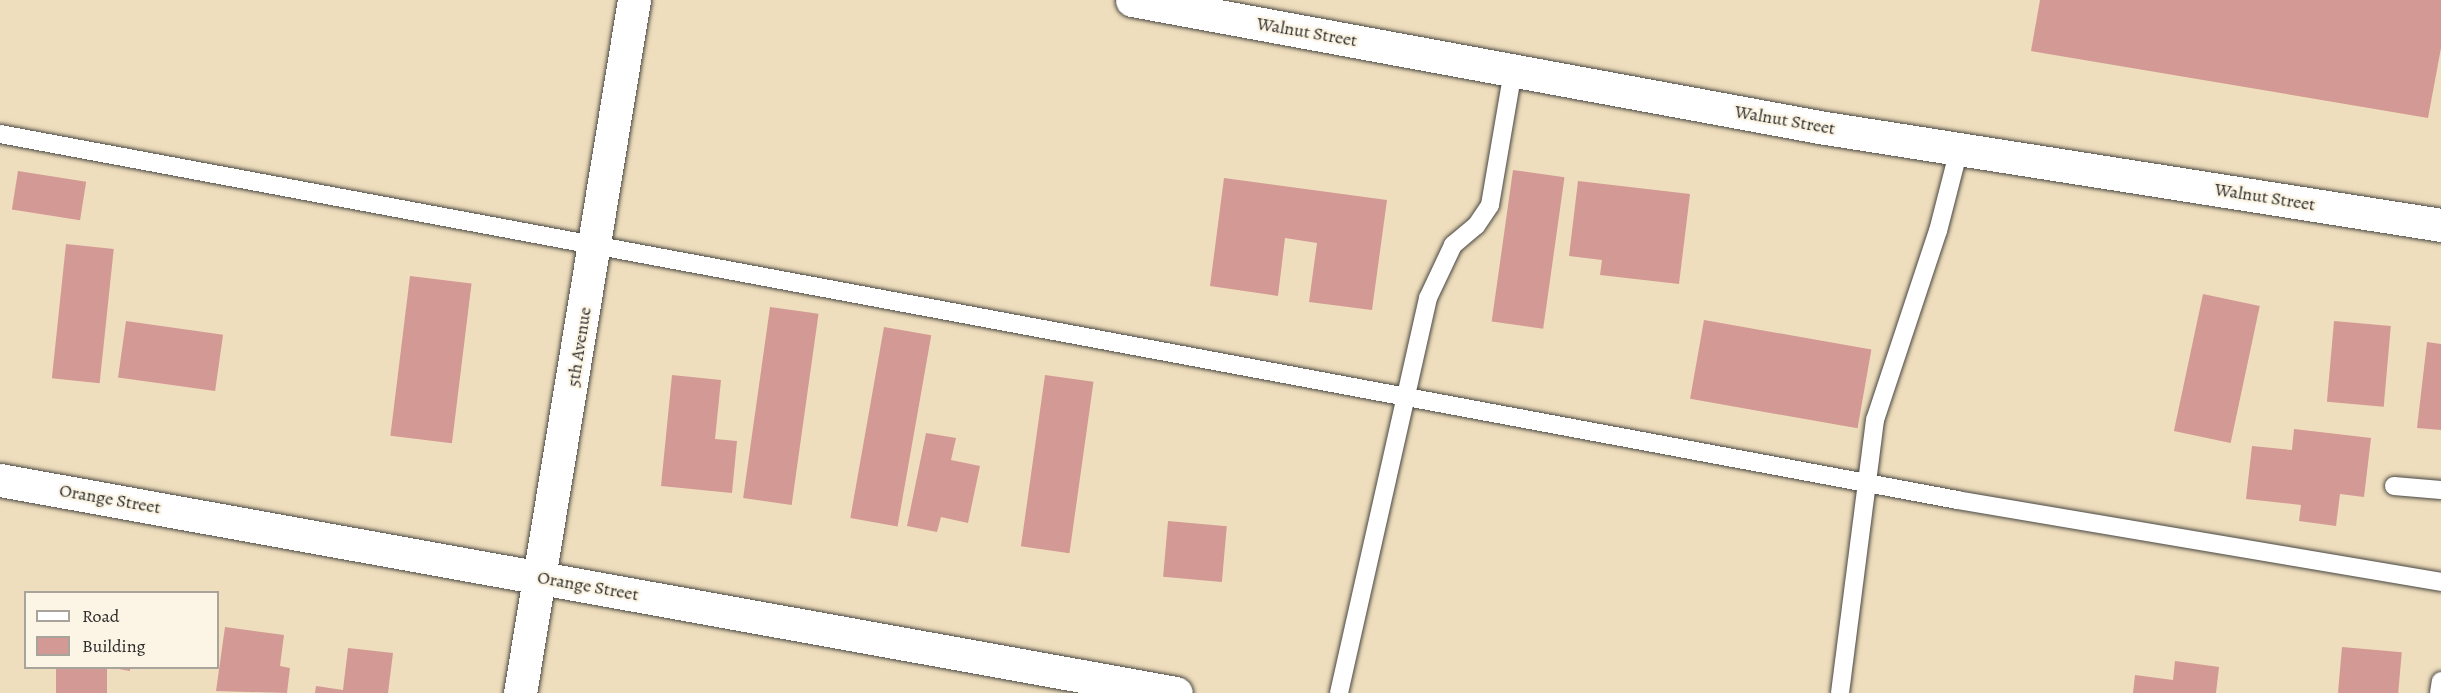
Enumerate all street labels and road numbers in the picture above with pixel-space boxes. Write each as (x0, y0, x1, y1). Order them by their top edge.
street label: Walnut Street (1255, 13, 1359, 51)
street label: Walnut Street (1733, 101, 1837, 139)
street label: Walnut Street (2213, 178, 2317, 216)
street label: 5th Avenue (562, 306, 596, 388)
street label: Orange Street (58, 479, 162, 519)
street label: Orange Street (536, 566, 640, 606)

